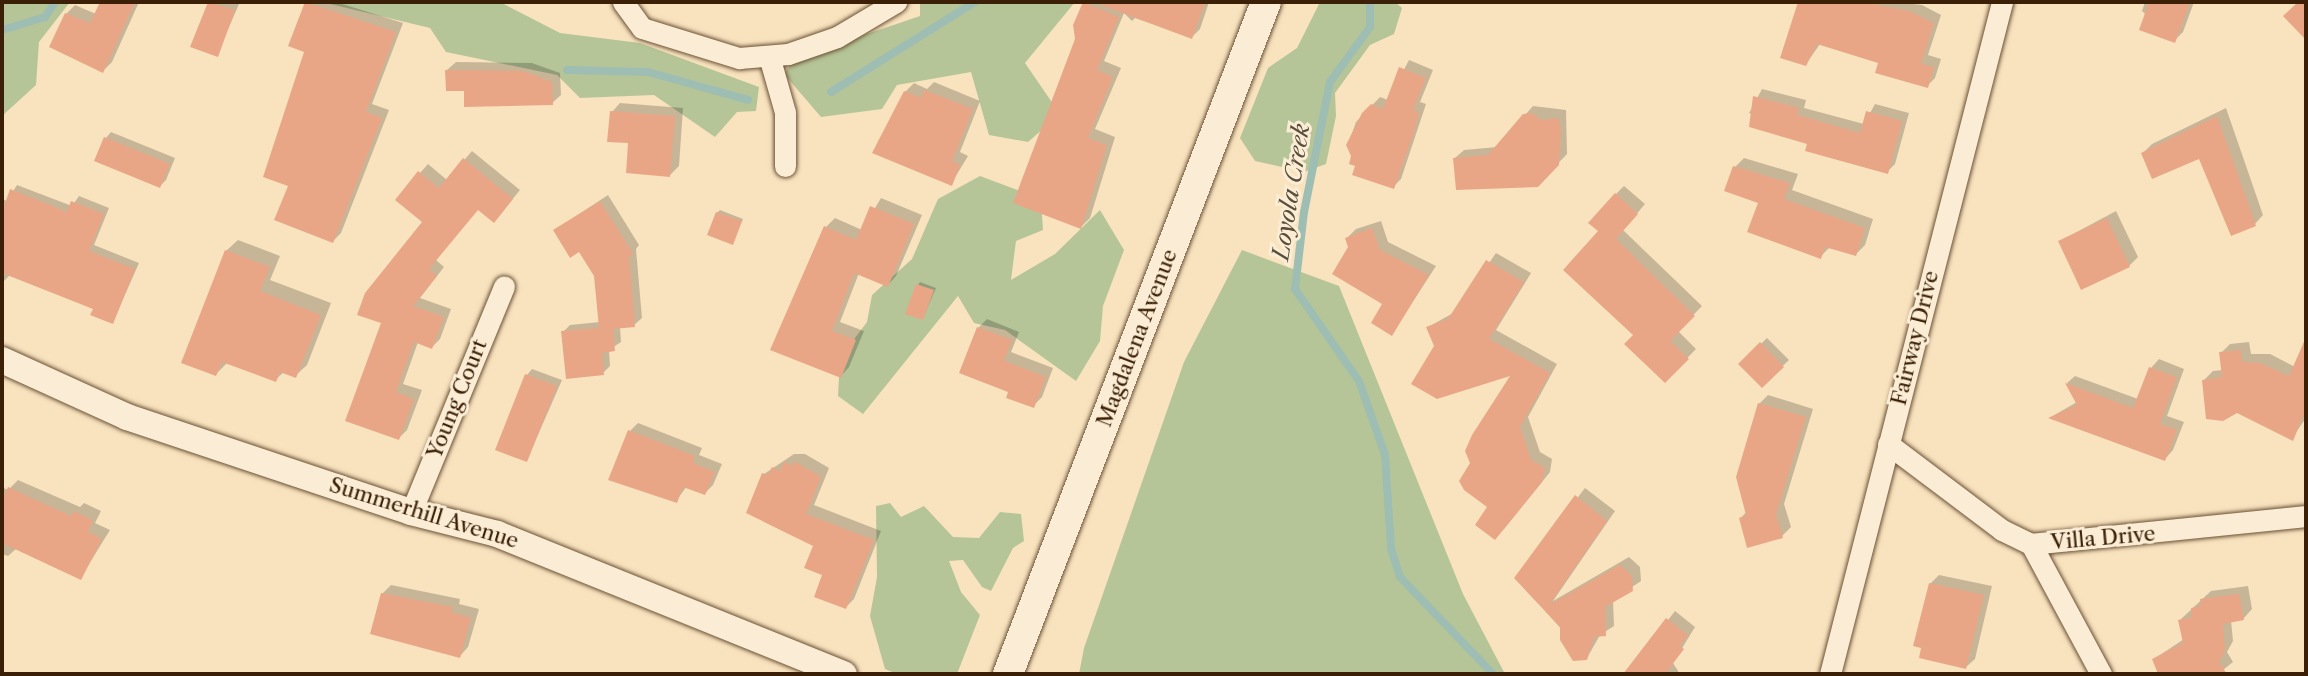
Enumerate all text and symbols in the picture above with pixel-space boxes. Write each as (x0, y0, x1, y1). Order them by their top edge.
water label: Loyola Creek (1267, 122, 1315, 262)
street label: Magdalena Avenue (1091, 245, 1183, 431)
street label: Fairway Drive (1886, 268, 1944, 408)
street label: Young Court (422, 336, 492, 462)
street label: Summerhill Avenue (326, 472, 522, 554)
street label: Villa Drive (2049, 521, 2157, 555)

